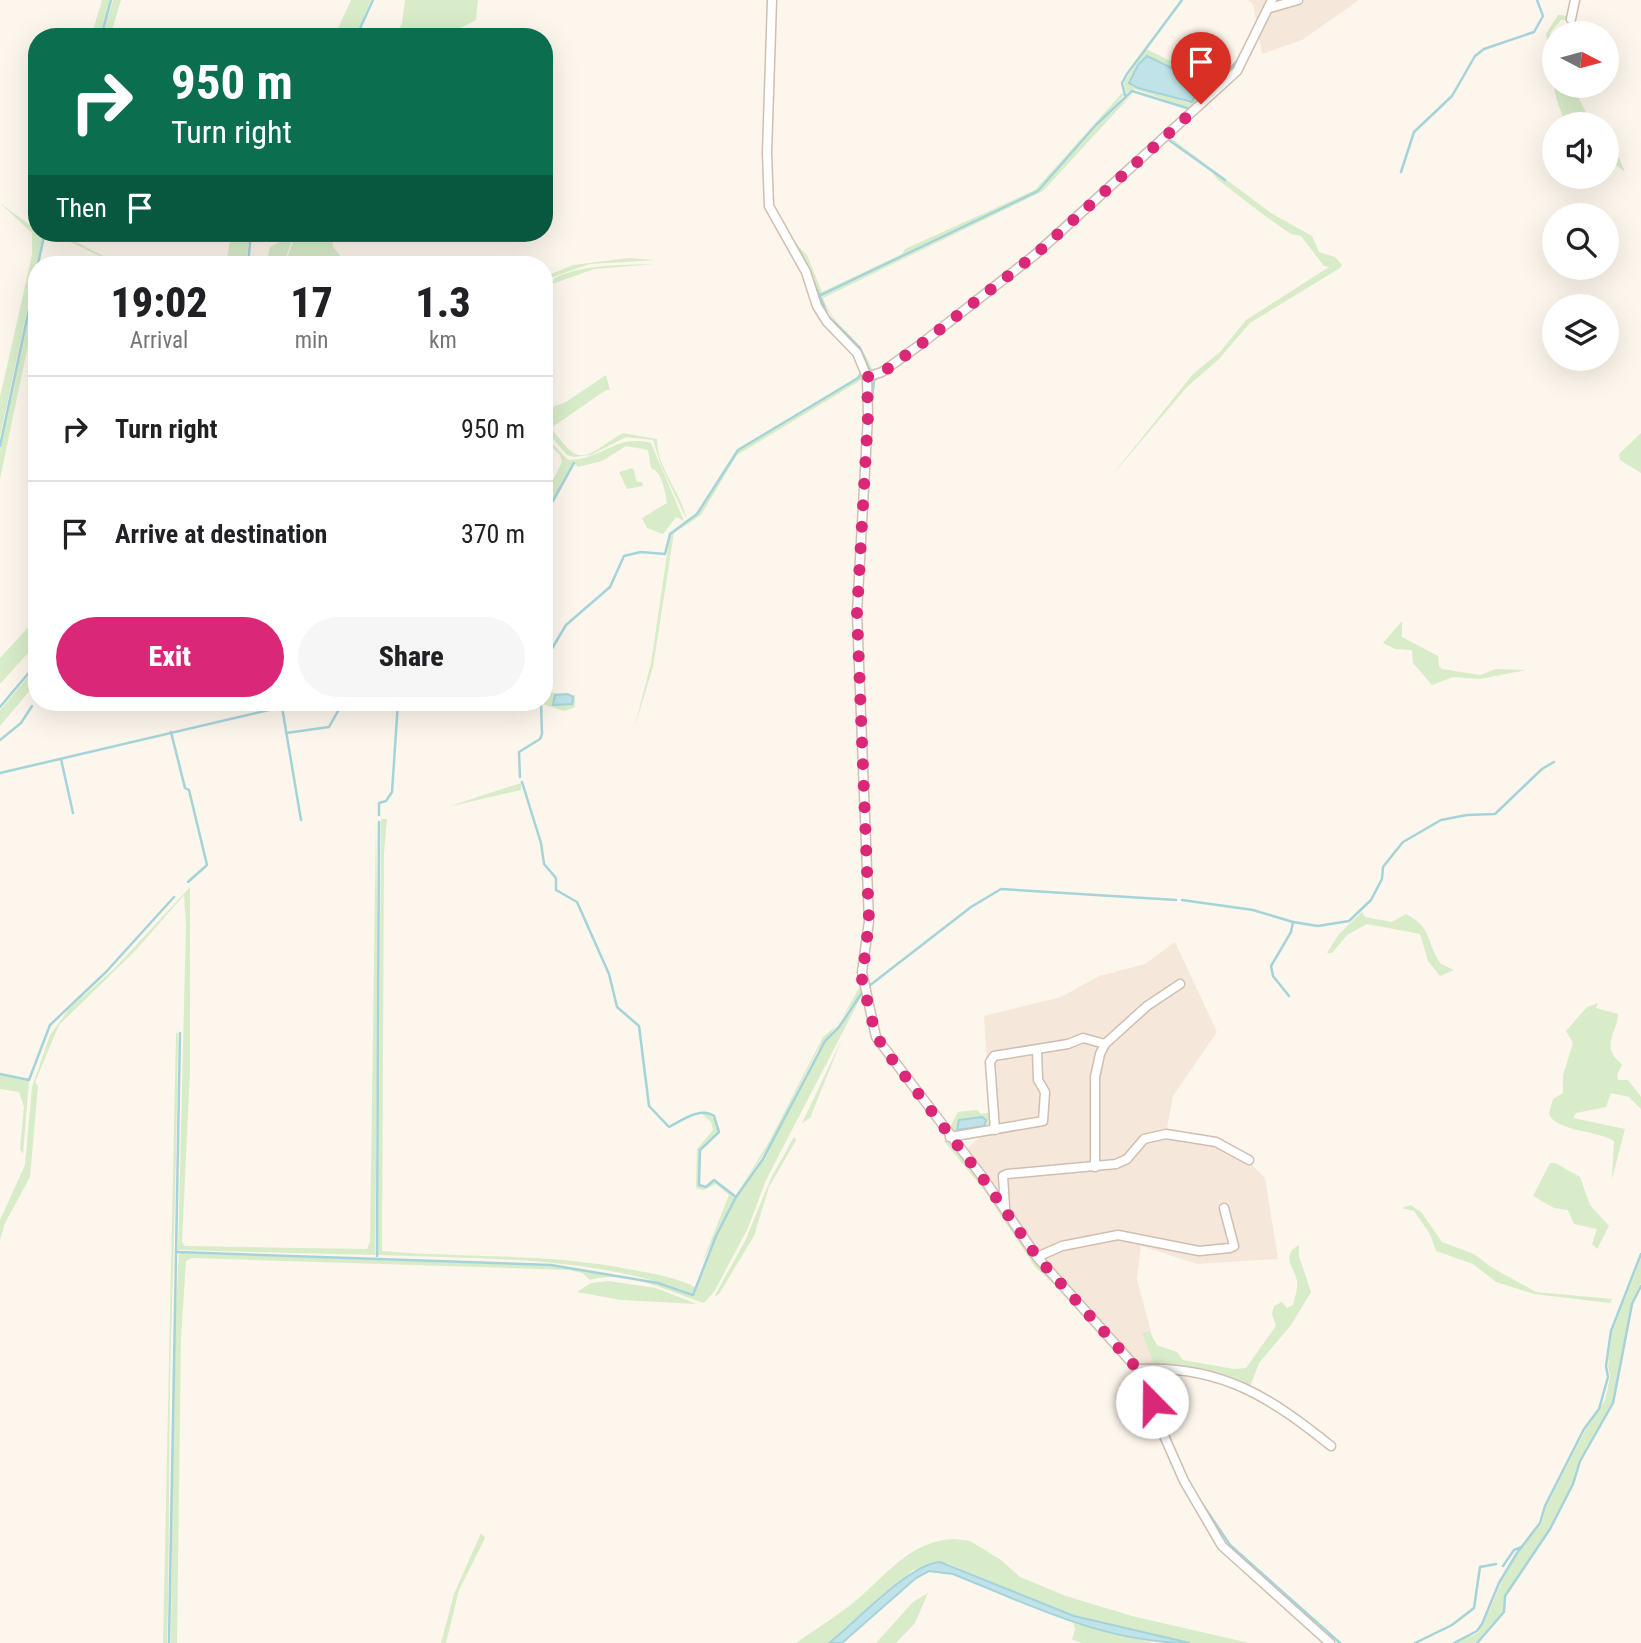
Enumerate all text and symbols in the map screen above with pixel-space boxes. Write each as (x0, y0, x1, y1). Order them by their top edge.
north arrow (1542, 21, 1619, 98)
map controls (1542, 21, 1619, 371)
pin (1171, 32, 1231, 104)
icon: arrive (1182, 43, 1220, 81)
text: 950 m (171, 54, 293, 111)
icon: right (56, 56, 147, 147)
button: sound (1542, 112, 1619, 189)
text: Turn right (171, 113, 292, 151)
icon: arrive (121, 189, 159, 227)
text: Then (56, 193, 107, 223)
button: search (1542, 203, 1619, 280)
text: 19:02 (110, 278, 208, 327)
text: 17 (290, 278, 333, 327)
text: 1.3 (415, 278, 471, 327)
button: layers (1542, 294, 1619, 371)
text: Arrival (130, 327, 188, 354)
text: min (295, 327, 328, 354)
text: km (429, 327, 457, 354)
icon: right (56, 410, 94, 448)
text: Turn right (115, 414, 217, 444)
text: 950 m (461, 414, 525, 444)
icon: arrive (56, 515, 94, 553)
text: Arrive at destination (115, 519, 327, 549)
text: 370 m (461, 519, 525, 549)
button: Exit (56, 617, 284, 697)
button: Share (298, 617, 525, 697)
position arrow (1115, 1365, 1189, 1439)

